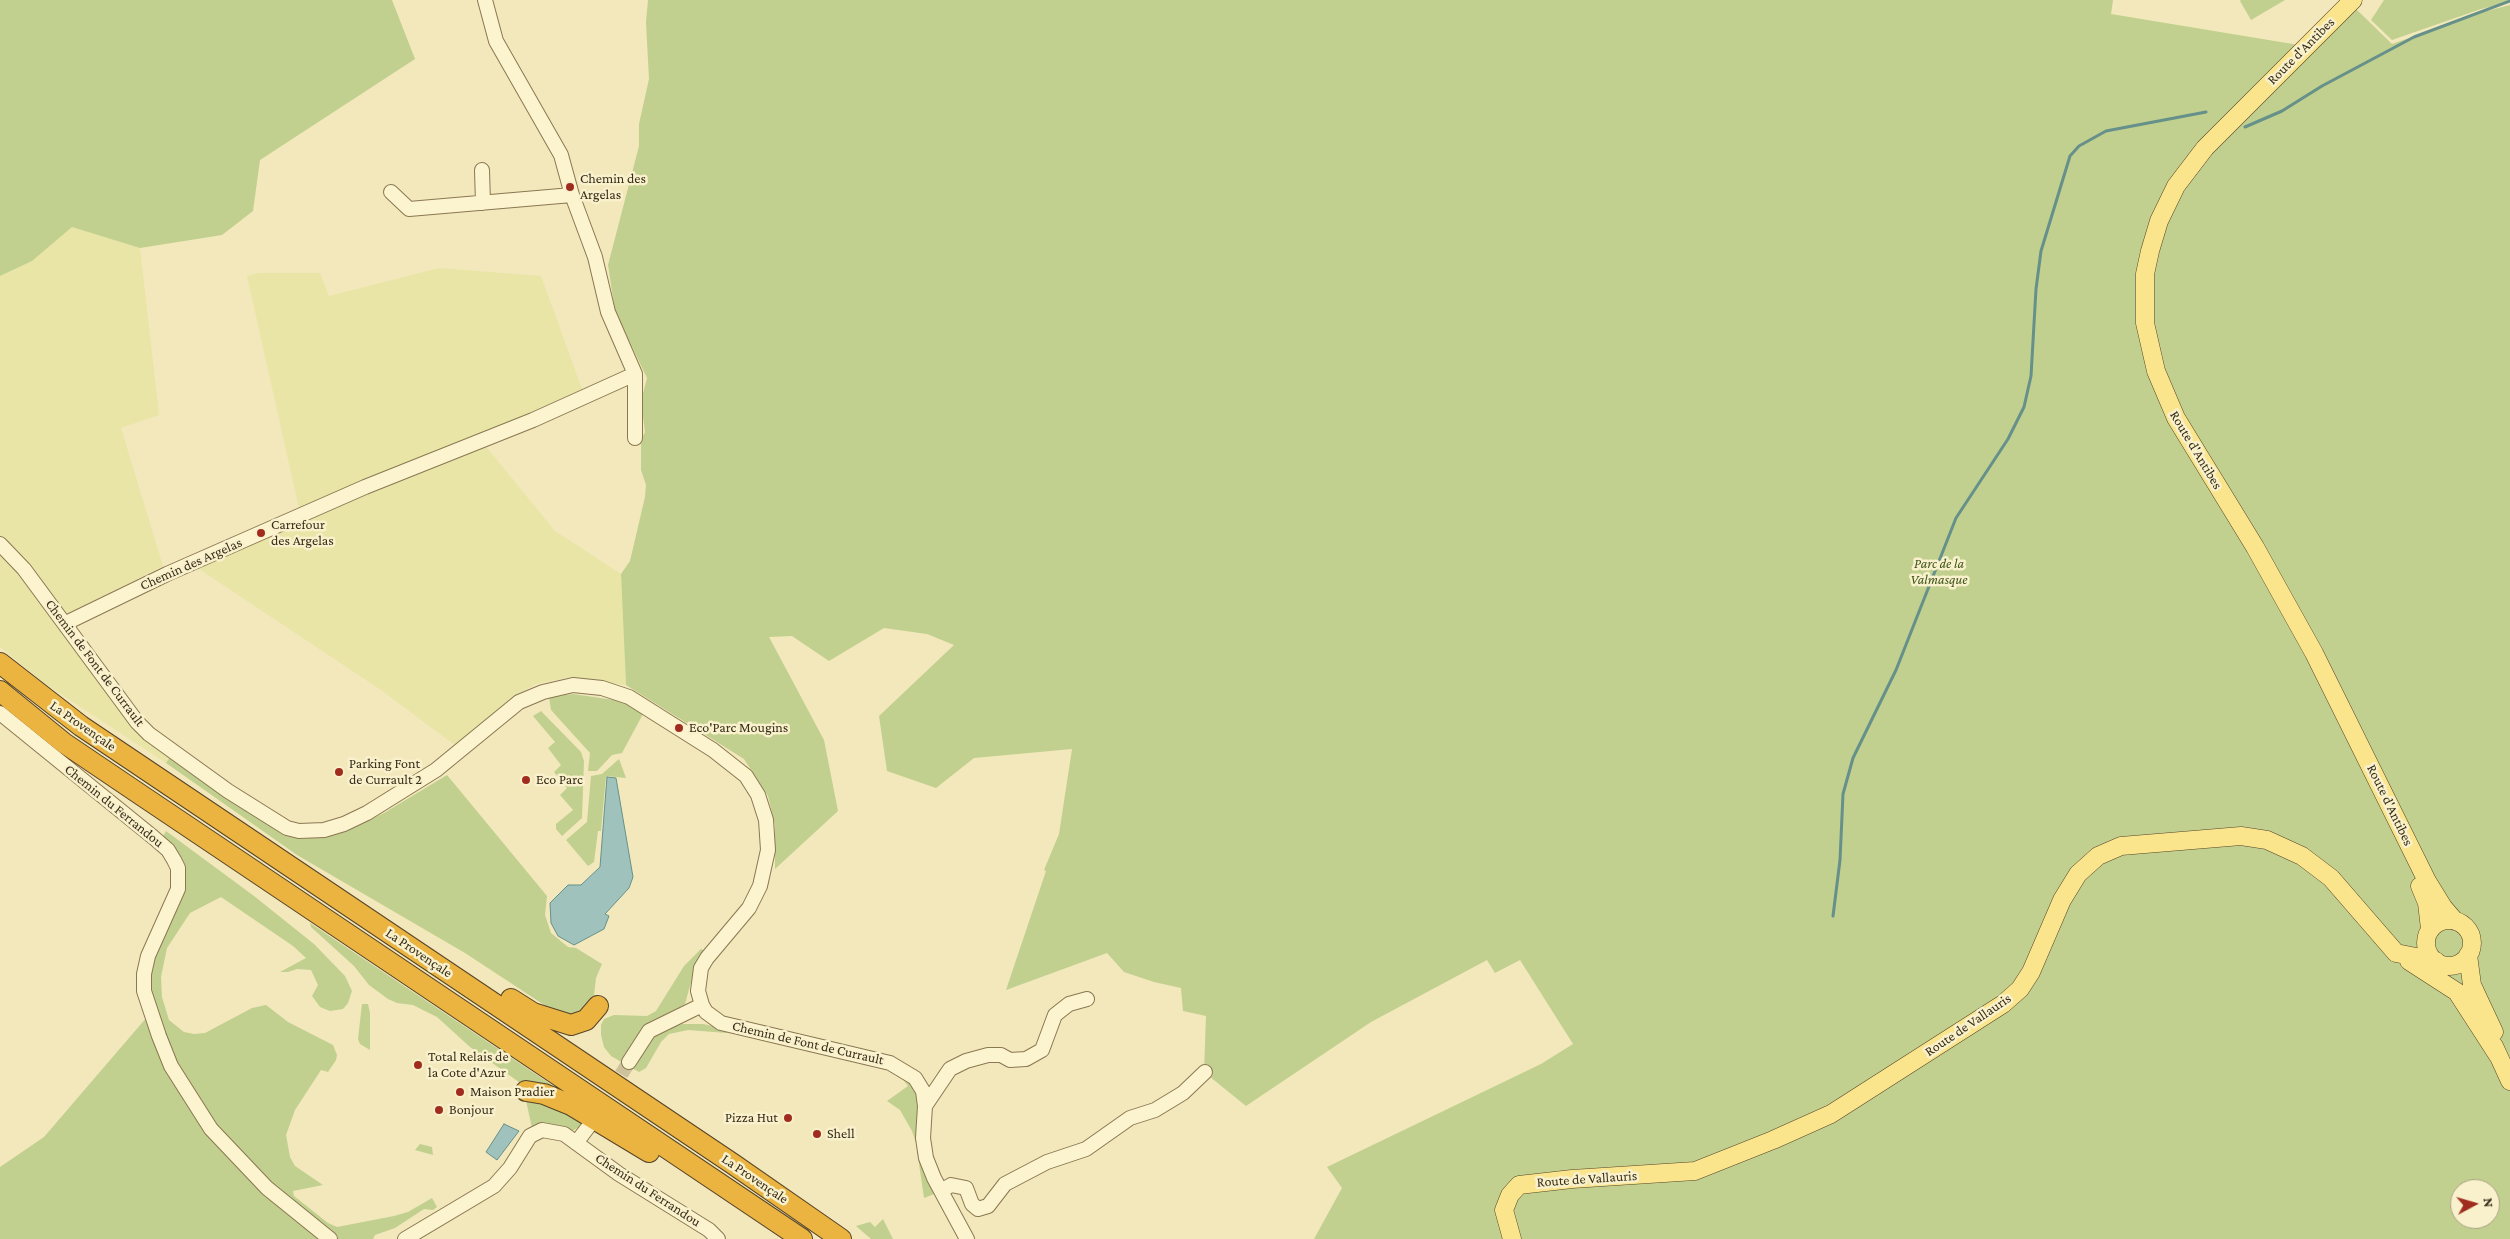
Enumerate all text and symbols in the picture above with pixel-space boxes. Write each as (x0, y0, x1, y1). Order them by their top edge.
street label: Route d'Antibes (2264, 14, 2338, 88)
place label: Chemin des Argelas (580, 171, 646, 203)
marker: Chemin des Argelas (564, 181, 576, 193)
street label: Route d'Antibes (2166, 408, 2226, 492)
place label: Carrefour des Argelas (271, 517, 334, 550)
marker: Carrefour des Argelas (255, 527, 267, 539)
street label: Chemin des Argelas (137, 534, 245, 594)
park label: Parc de la Valmasque (1910, 556, 1968, 588)
street label: Chemin de Font de Currault (42, 596, 148, 730)
street label: La Provençale (47, 697, 119, 755)
place label: Eco'Parc Mougins (689, 720, 788, 736)
marker: Eco'Parc Mougins (673, 722, 685, 734)
place label: Parking Font de Currault 2 (349, 756, 422, 789)
street label: Chemin du Ferrandou (61, 761, 167, 851)
street label: Route d'Antibes (2363, 762, 2417, 848)
marker: Parking Font de Currault 2 (333, 766, 345, 778)
place label: Eco Parc (536, 772, 583, 788)
marker: Eco Parc (520, 774, 532, 786)
street label: La Provençale (382, 925, 456, 981)
street label: Route de Vallauris (1922, 990, 2014, 1060)
street label: Chemin de Font de Currault (731, 1017, 885, 1069)
place label: Total Relais de la Cote d'Azur (428, 1049, 509, 1082)
marker: Total Relais de la Cote d'Azur (412, 1059, 424, 1071)
place label: Maison Pradier (470, 1084, 555, 1100)
marker: Maison Pradier (454, 1086, 466, 1098)
place label: Bonjour (449, 1102, 494, 1118)
marker: Bonjour (433, 1104, 445, 1116)
place label: Pizza Hut (725, 1110, 778, 1126)
marker: Pizza Hut (782, 1112, 794, 1124)
place label: Shell (827, 1126, 855, 1142)
marker: Shell (811, 1128, 823, 1140)
street label: Chemin du Ferrandou (592, 1150, 704, 1230)
street label: La Provençale (718, 1151, 792, 1207)
street label: Route de Vallauris (1536, 1167, 1638, 1191)
north arrow (2450, 1179, 2500, 1229)
text: N (2480, 1197, 2497, 1208)

